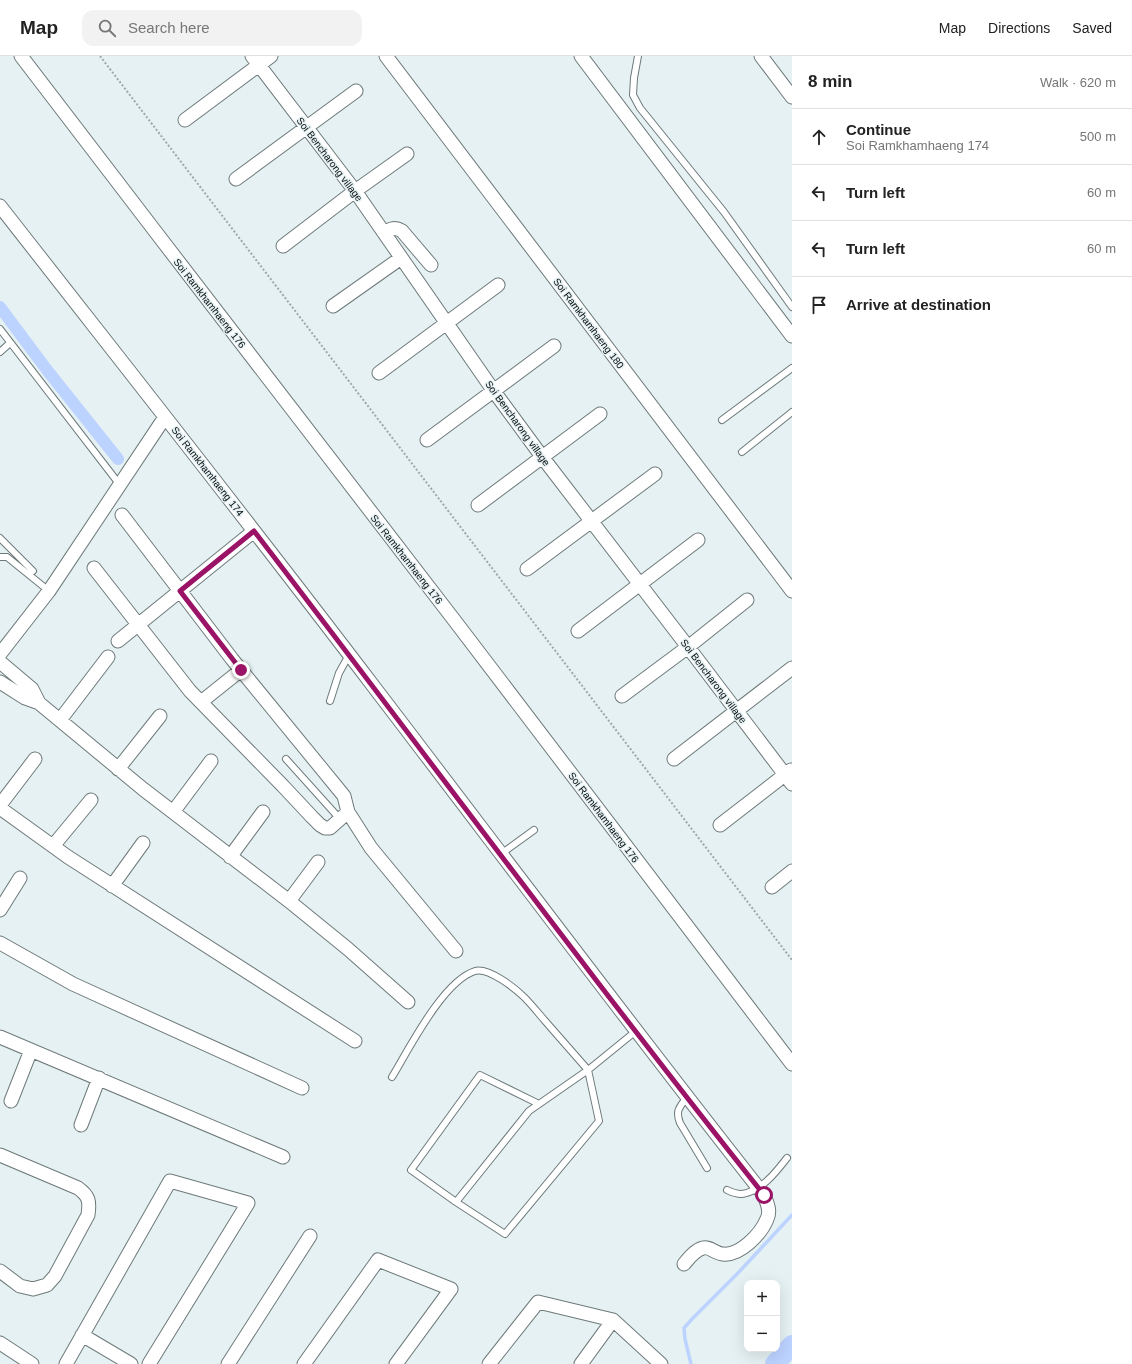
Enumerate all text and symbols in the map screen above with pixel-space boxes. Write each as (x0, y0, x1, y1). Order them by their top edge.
search box (82, 10, 362, 46)
text: Map (20, 17, 58, 38)
icon: search (96, 17, 118, 39)
text: Search here (128, 19, 210, 36)
text: Map (939, 20, 966, 36)
text: Directions (988, 20, 1050, 36)
text: Saved (1072, 20, 1112, 36)
text: 8 min (808, 72, 852, 91)
text: Walk · 620 m (1040, 75, 1116, 90)
street label: Soi Bencharong village (294, 115, 365, 204)
text: Continue (846, 121, 911, 138)
icon: ahead (808, 126, 830, 148)
text: 500 m (1080, 129, 1116, 144)
text: Soi Ramkhamhaeng 174 (846, 138, 989, 153)
icon: left (808, 182, 830, 204)
text: Turn left (846, 184, 905, 201)
text: 60 m (1087, 185, 1116, 200)
icon: left (808, 238, 830, 260)
text: Turn left (846, 240, 905, 257)
text: 60 m (1087, 241, 1116, 256)
street label: Soi Ramkhamhaeng 176 (171, 257, 248, 350)
street label: Soi Ramkhamhaeng 180 (551, 276, 626, 371)
icon: arrive (808, 294, 830, 316)
text: Arrive at destination (846, 296, 991, 313)
street label: Soi Bencharong village (483, 379, 552, 468)
street label: Soi Ramkhamhaeng 174 (169, 425, 246, 518)
street label: Soi Ramkhamhaeng 176 (368, 513, 445, 606)
street label: Soi Bencharong village (678, 637, 749, 726)
route end (232, 661, 250, 679)
street label: Soi Ramkhamhaeng 176 (566, 770, 641, 865)
route start (755, 1186, 773, 1204)
map controls (744, 1280, 780, 1352)
button: + (744, 1280, 780, 1316)
button: − (744, 1316, 780, 1352)

